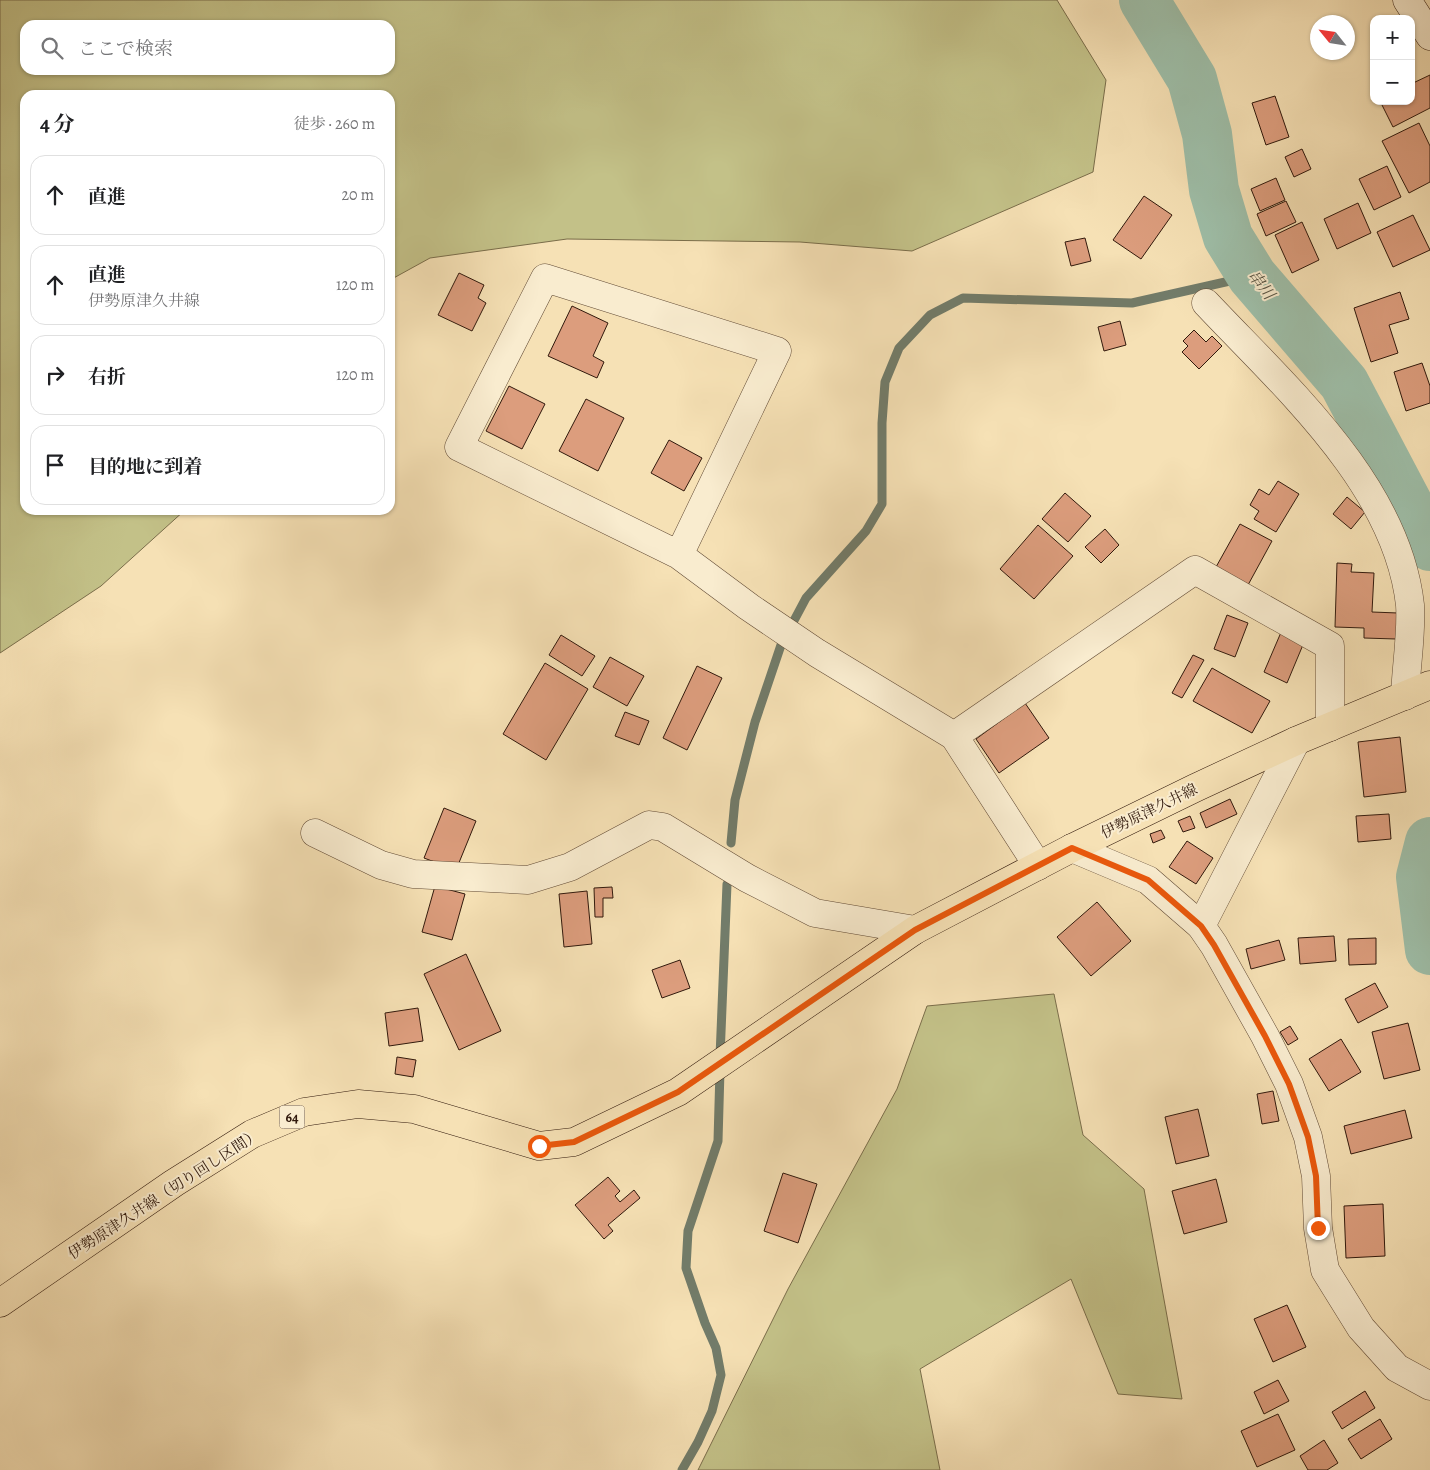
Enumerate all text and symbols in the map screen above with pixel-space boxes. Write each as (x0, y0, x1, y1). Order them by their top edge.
north arrow (1310, 15, 1355, 60)
map controls (1370, 15, 1415, 105)
button: + (1370, 15, 1415, 60)
search box (20, 20, 395, 75)
icon: search (38, 34, 66, 62)
text: ここで検索 (78, 36, 173, 62)
button: − (1370, 60, 1415, 105)
text: 4 分 (40, 110, 75, 138)
text: 徒歩 · 260 m (293, 113, 375, 135)
icon: ahead (41, 181, 69, 209)
text: 直進 (88, 184, 126, 210)
text: 20 m (341, 184, 374, 206)
text: 直進 (88, 262, 126, 288)
water label: 串川 (1242, 266, 1281, 306)
icon: ahead (41, 271, 69, 299)
text: 120 m (336, 274, 374, 296)
text: 伊勢原津久井線 (88, 290, 200, 312)
icon: right (41, 361, 69, 389)
text: 右折 (88, 364, 126, 390)
text: 120 m (336, 364, 374, 386)
icon: arrive (41, 451, 69, 479)
text: 目的地に到着 (88, 454, 202, 480)
street label: 伊勢原津久井線 (1097, 779, 1201, 843)
road number: 64 (280, 1106, 304, 1128)
street label: 伊勢原津久井線（切り回し区間） (64, 1124, 264, 1264)
route start (528, 1135, 551, 1158)
route end (1307, 1217, 1330, 1240)

